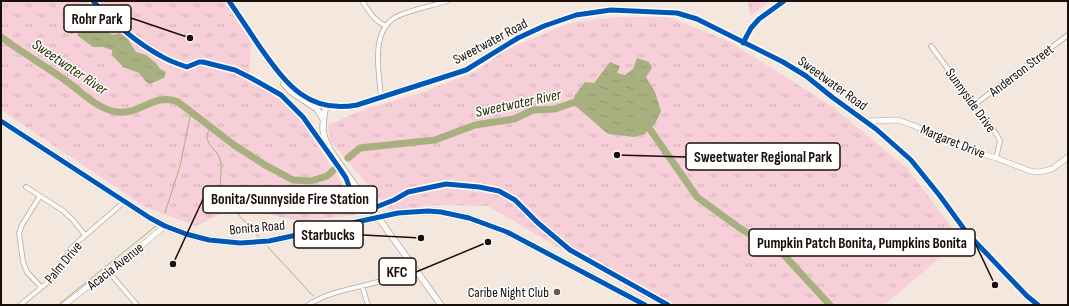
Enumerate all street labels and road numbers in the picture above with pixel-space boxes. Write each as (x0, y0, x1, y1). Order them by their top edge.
street label: Sweetwater Road (450, 15, 530, 68)
street label: Anderson Street (985, 41, 1057, 101)
street label: Sweetwater Road (795, 53, 871, 114)
street label: Sunnyside Drive (942, 65, 1000, 136)
street label: Margaret Drive (918, 121, 988, 162)
street label: Bonita Road (229, 217, 286, 238)
street label: Palm Drive (41, 238, 86, 287)
street label: Acacia Avenue (83, 239, 147, 294)

